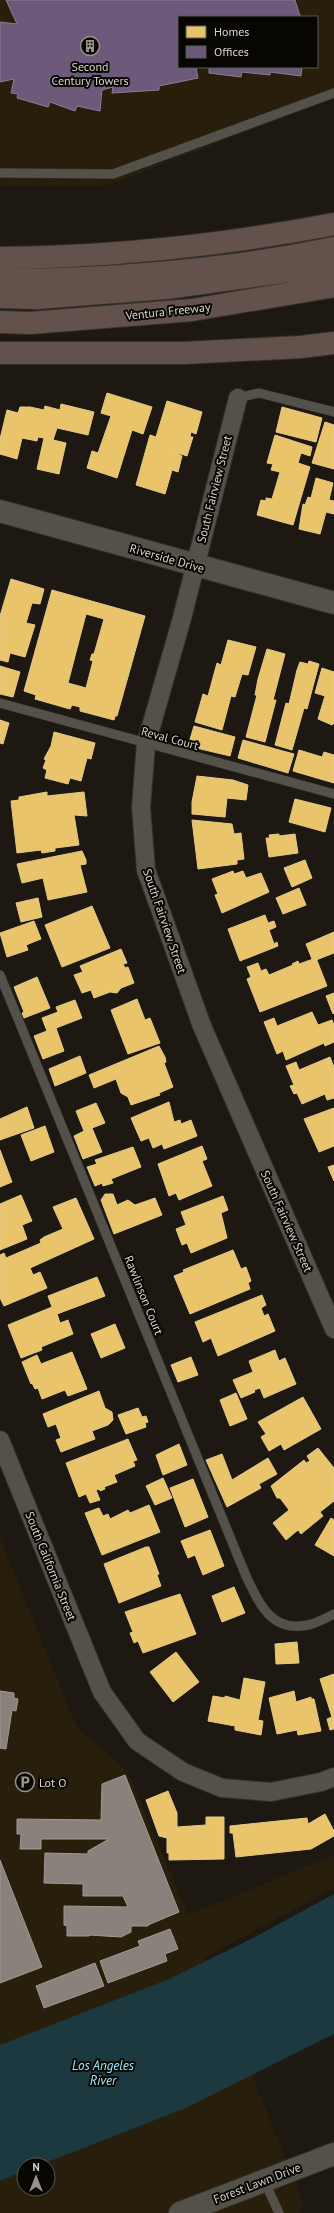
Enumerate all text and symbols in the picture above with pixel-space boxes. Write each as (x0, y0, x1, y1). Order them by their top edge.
legend (178, 16, 318, 68)
text: Homes (214, 24, 249, 39)
building icon: Second Century Towers (79, 35, 101, 57)
text: Offices (214, 44, 249, 59)
place label: Second Century Towers (51, 59, 129, 88)
street label: Ventura Freeway (124, 299, 212, 323)
street label: South Fairview Street (193, 434, 235, 544)
street label: Riverside Drive (128, 540, 206, 576)
street label: Reval Court (140, 723, 200, 753)
street label: South Fairview Street (140, 867, 190, 975)
street label: South Fairview Street (258, 1168, 316, 1274)
street label: Rawlinson Court (121, 1253, 167, 1337)
street label: South California Street (22, 1509, 80, 1623)
parking icon: Lot O (14, 1771, 36, 1793)
place label: Lot O (39, 1775, 66, 1790)
water label: Los Angeles River (72, 2057, 135, 2089)
north arrow (16, 2157, 56, 2197)
street label: Forest Lawn Drive (211, 2159, 303, 2207)
text: N (32, 2160, 40, 2174)

